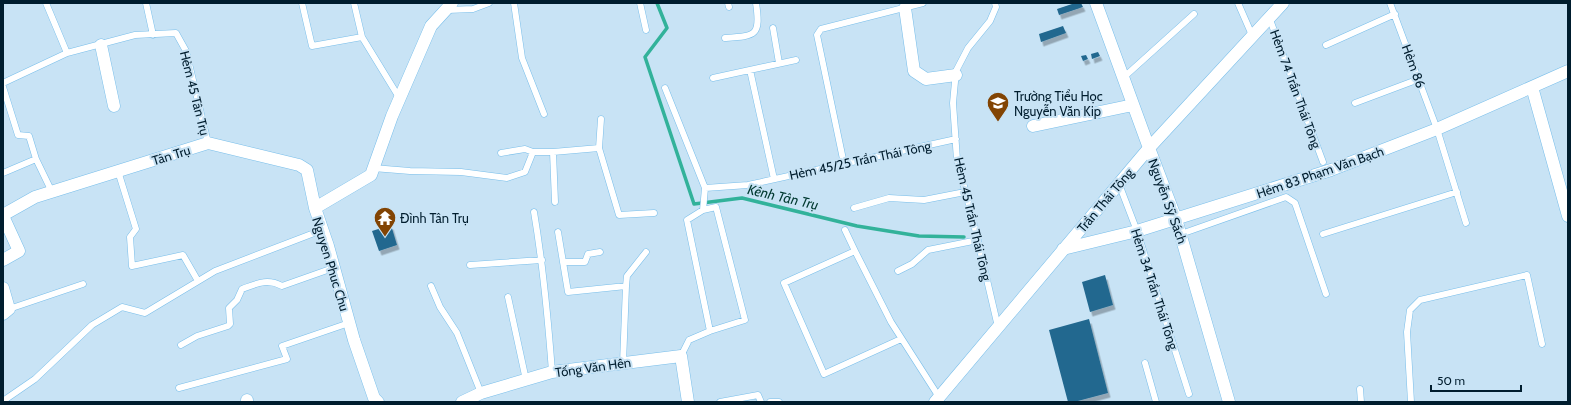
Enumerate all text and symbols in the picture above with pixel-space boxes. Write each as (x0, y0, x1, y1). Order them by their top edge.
street label: Hẻm 74 Trần Thái Tông (1267, 27, 1325, 151)
street label: Hẻm 86 (1399, 42, 1429, 90)
street label: Hẻm 45 Tân Trụ (177, 49, 213, 137)
place label: Trường Tiểu Học Nguyễn Văn Kip (1014, 88, 1103, 119)
school or university icon: Trường Tiểu Học Nguyễn Văn Kip (985, 90, 1011, 123)
street label: Hẻm 45/25 Trần Thái Tông (788, 137, 933, 183)
street label: Tân Trụ (150, 142, 192, 168)
street label: Hẻm 83 Phạm Văn Bạch (1254, 143, 1386, 201)
street label: Hẻm 45 Trần Thái Tông (951, 156, 995, 283)
street label: Nguyễn Sỹ Sách (1145, 156, 1191, 246)
street label: Trần Thái Tông (1074, 164, 1137, 235)
water label: Kênh Tân Trụ (746, 180, 820, 214)
temple icon: Đình Tân Trụ (372, 205, 398, 238)
place label: Đình Tân Trụ (400, 210, 469, 226)
street label: Nguyen Phuc Chu (309, 215, 353, 313)
street label: Hẻm 34 Trần Thái Tông (1128, 226, 1182, 352)
street label: Tống Văn Hên (554, 354, 632, 380)
scale bar (1431, 367, 1521, 393)
text: 50 m (1437, 373, 1465, 388)

